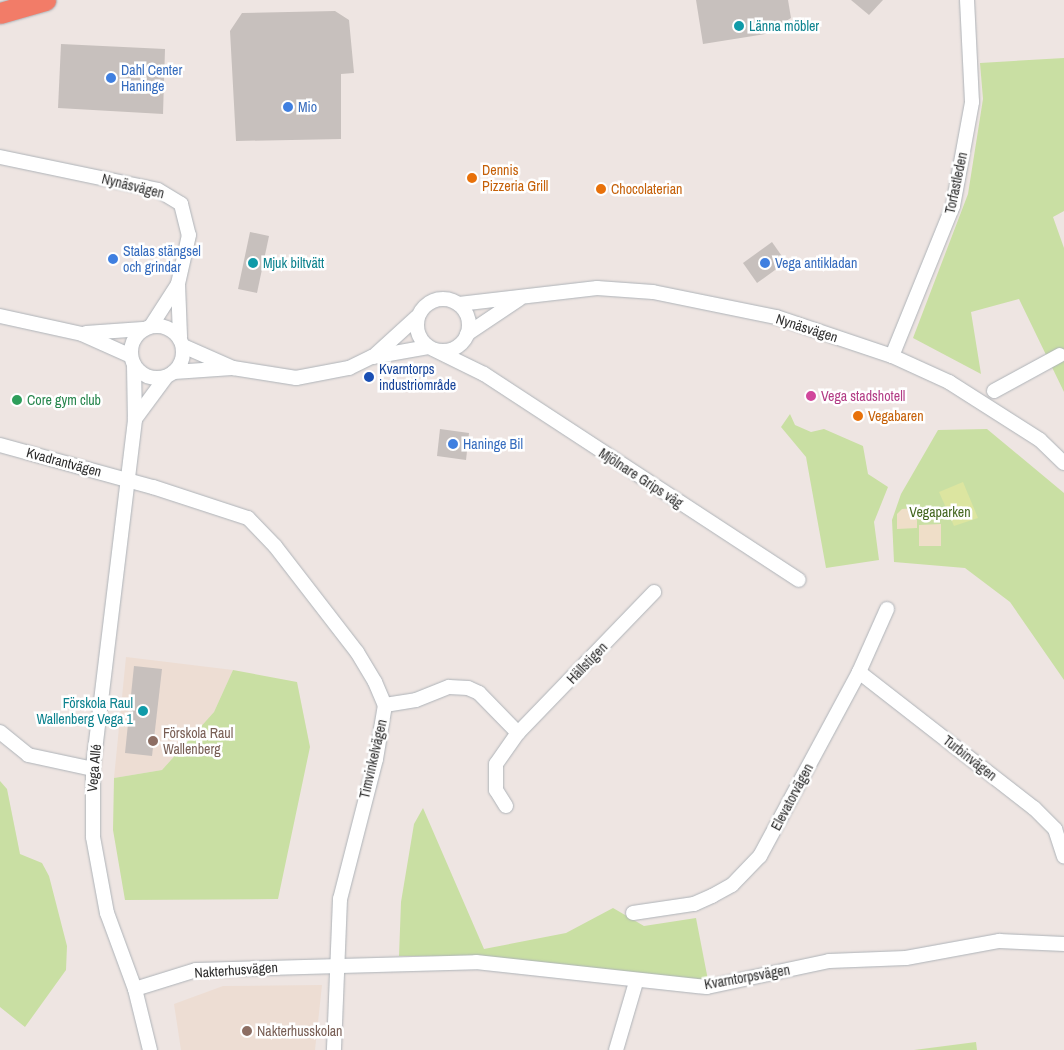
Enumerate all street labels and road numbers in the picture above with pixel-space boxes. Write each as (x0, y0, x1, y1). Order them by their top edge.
street label: Torfastleden (941, 151, 971, 215)
street label: Nynäsvägen (100, 170, 166, 202)
street label: Nynäsvägen (774, 310, 840, 346)
street label: Kvadrantvägen (25, 444, 103, 480)
street label: Mjölnare Grips väg (596, 445, 686, 511)
street label: Hällstigen (563, 639, 611, 687)
street label: Timvinkelvägen (356, 718, 390, 800)
street label: Turbinvägen (940, 732, 1000, 784)
street label: Vega Allé (84, 743, 104, 793)
street label: Elevatorvägen (767, 761, 817, 833)
street label: Nakterhusvägen (194, 959, 278, 981)
street label: Kvarntorpsvägen (703, 961, 791, 993)

